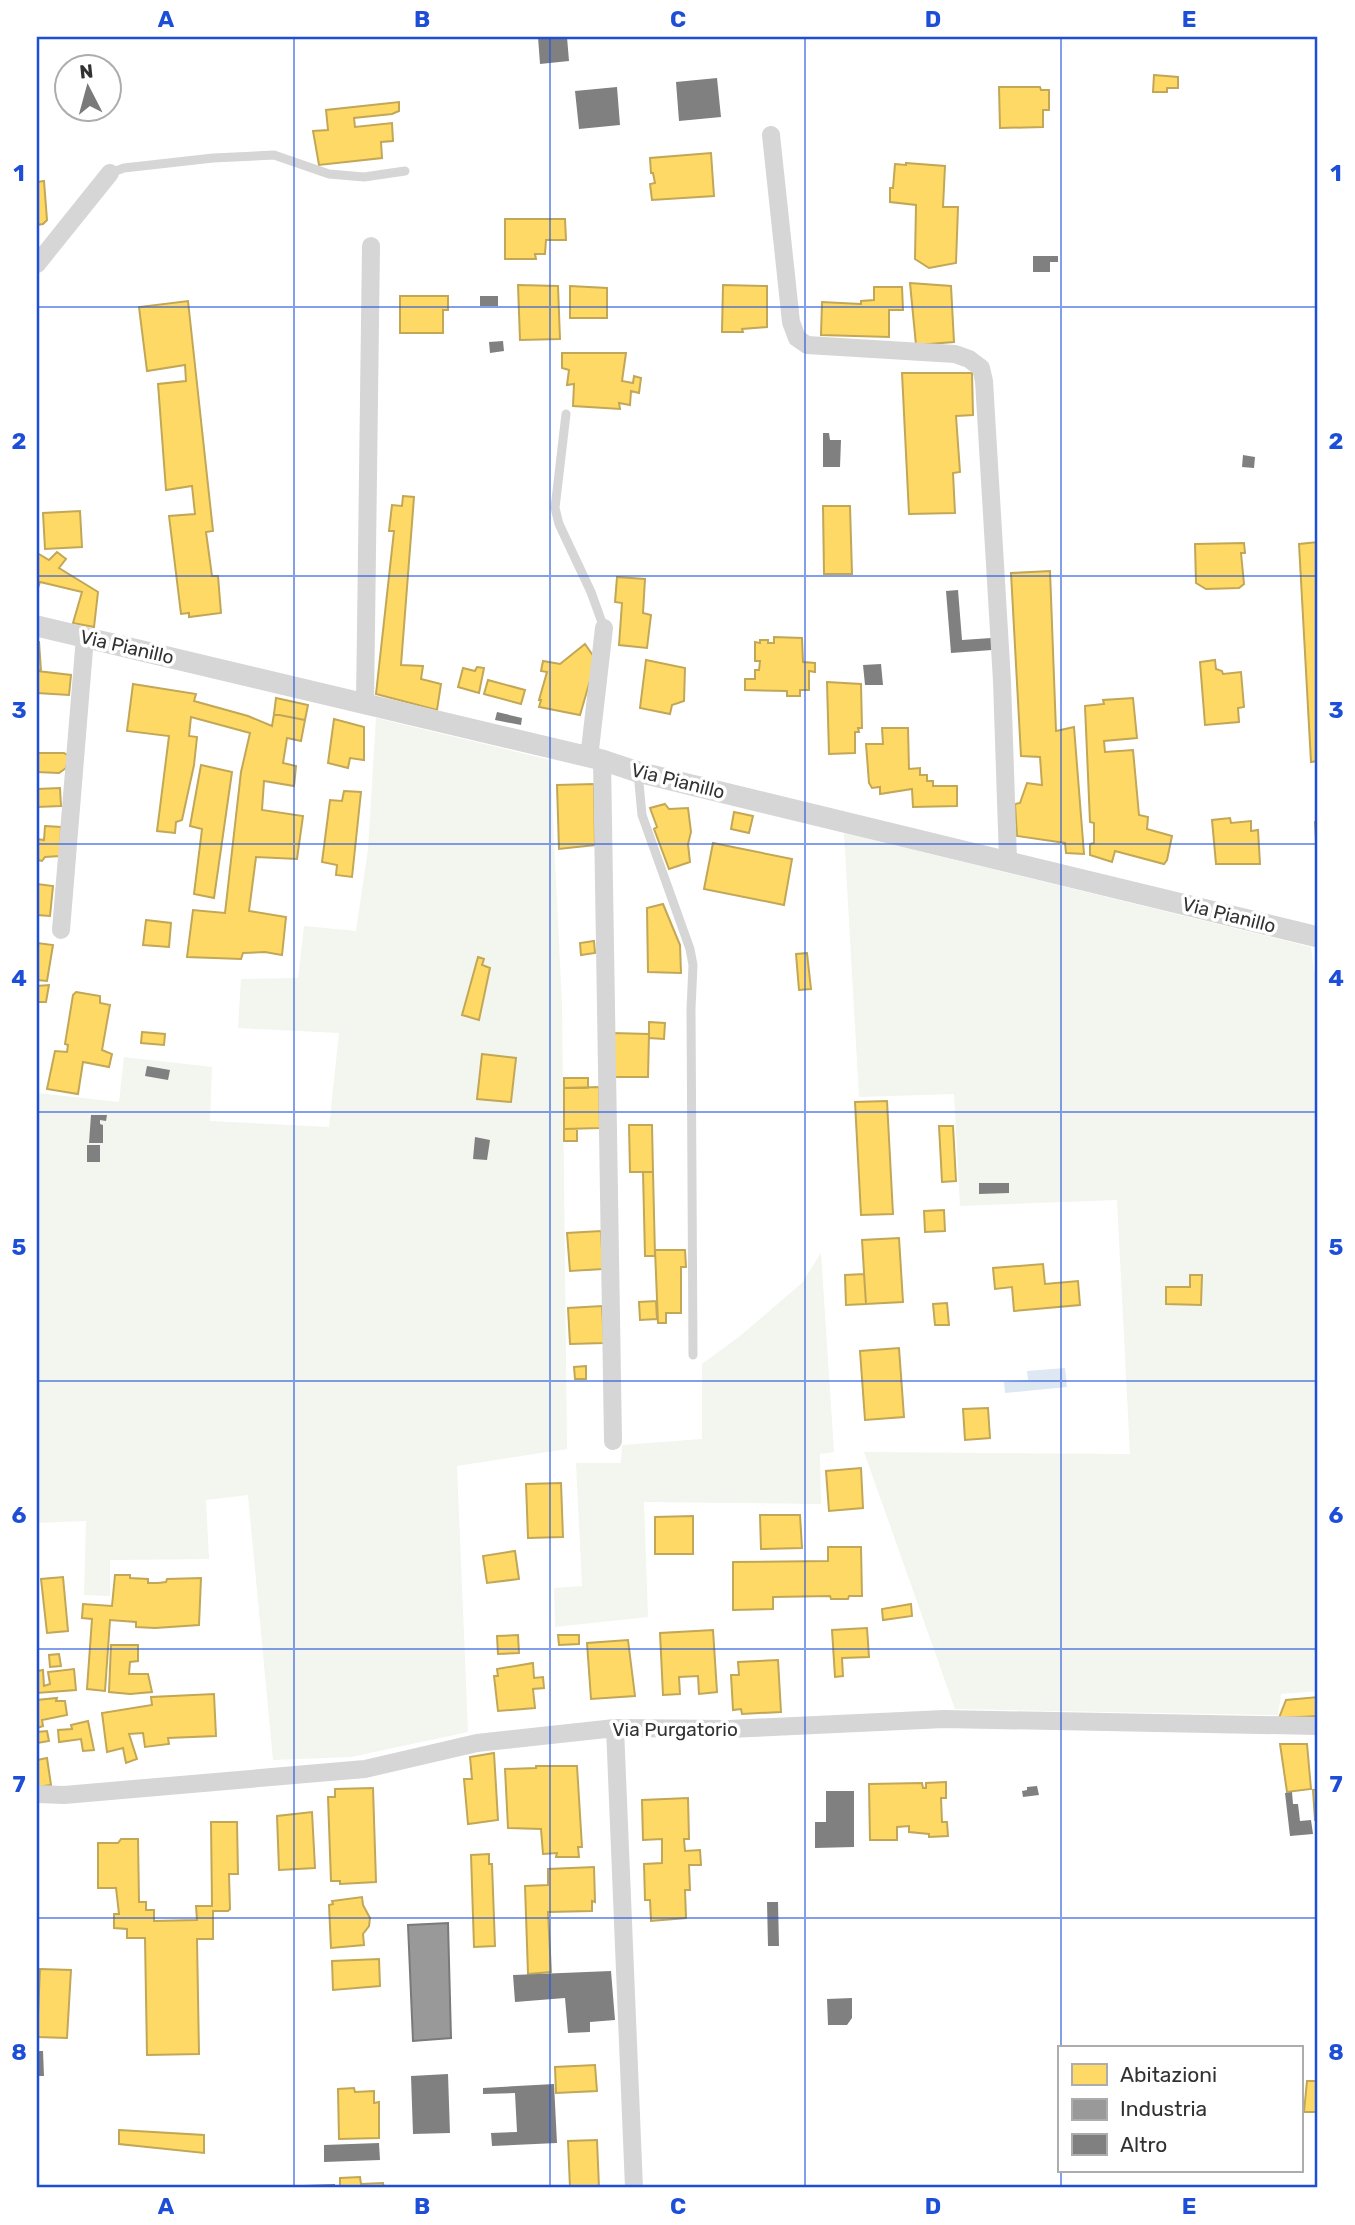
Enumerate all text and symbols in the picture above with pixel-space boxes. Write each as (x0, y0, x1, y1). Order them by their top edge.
text: A (158, 5, 175, 33)
text: B (414, 5, 430, 33)
text: C (670, 5, 686, 33)
text: D (925, 5, 941, 33)
text: E (1182, 5, 1196, 33)
north arrow (52, 52, 122, 122)
text: N (78, 59, 94, 84)
text: 1 (13, 159, 25, 187)
text: 1 (1330, 159, 1342, 187)
text: 2 (12, 427, 26, 455)
text: 2 (1329, 427, 1343, 455)
street label: Via Pianillo (78, 625, 176, 669)
text: 3 (11, 696, 27, 724)
text: 3 (1328, 696, 1344, 724)
street label: Via Pianillo (629, 758, 727, 804)
street label: Via Pianillo (1180, 892, 1278, 938)
text: 4 (11, 964, 27, 992)
text: 4 (1328, 964, 1344, 992)
text: 5 (12, 1233, 27, 1261)
text: 5 (1329, 1233, 1344, 1261)
text: 6 (12, 1501, 27, 1529)
text: 6 (1329, 1501, 1344, 1529)
street label: Via Purgatorio (612, 1718, 738, 1741)
text: 7 (12, 1770, 26, 1798)
text: 7 (1329, 1770, 1343, 1798)
text: 8 (11, 2038, 27, 2066)
text: 8 (1328, 2038, 1344, 2066)
legend (1058, 2046, 1302, 2172)
text: Abitazioni (1120, 2062, 1217, 2087)
text: Industria (1120, 2096, 1207, 2121)
text: Altro (1120, 2132, 1167, 2157)
text: A (158, 2192, 175, 2220)
text: B (414, 2192, 430, 2220)
text: C (670, 2192, 686, 2220)
text: D (925, 2192, 941, 2220)
text: E (1182, 2192, 1196, 2220)

